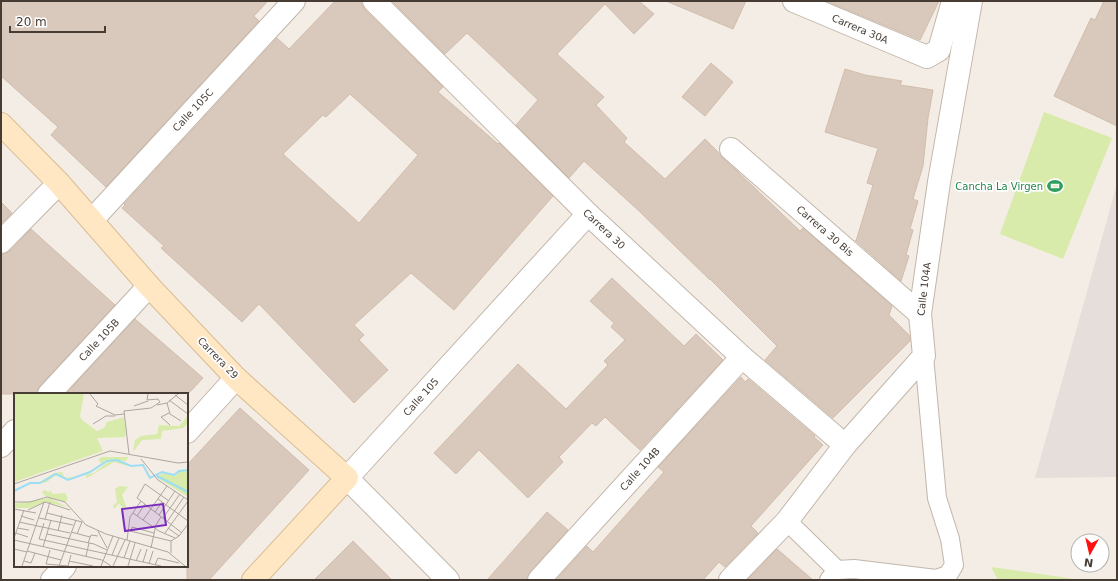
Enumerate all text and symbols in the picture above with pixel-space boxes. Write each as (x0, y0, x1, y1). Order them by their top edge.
scale bar (10, 8, 105, 34)
street label: Carrera 30A (830, 12, 890, 46)
text: 20 m (16, 15, 47, 29)
street label: Calle 105C (171, 86, 215, 134)
sports icon: Cancha La Virgen (1046, 177, 1064, 195)
place label: Cancha La Virgen (955, 181, 1043, 192)
street label: Carrera 30 Bis (794, 203, 856, 259)
street label: Carrera 30 (581, 207, 627, 251)
street label: Calle 104A (915, 261, 933, 316)
street label: Calle 105B (77, 316, 122, 363)
street label: Carrera 29 (196, 335, 240, 381)
street label: Calle 105 (401, 376, 441, 418)
inset map (14, 393, 188, 567)
street label: Calle 104B (618, 445, 662, 493)
north arrow (1070, 533, 1110, 573)
text: N (1083, 555, 1094, 569)

